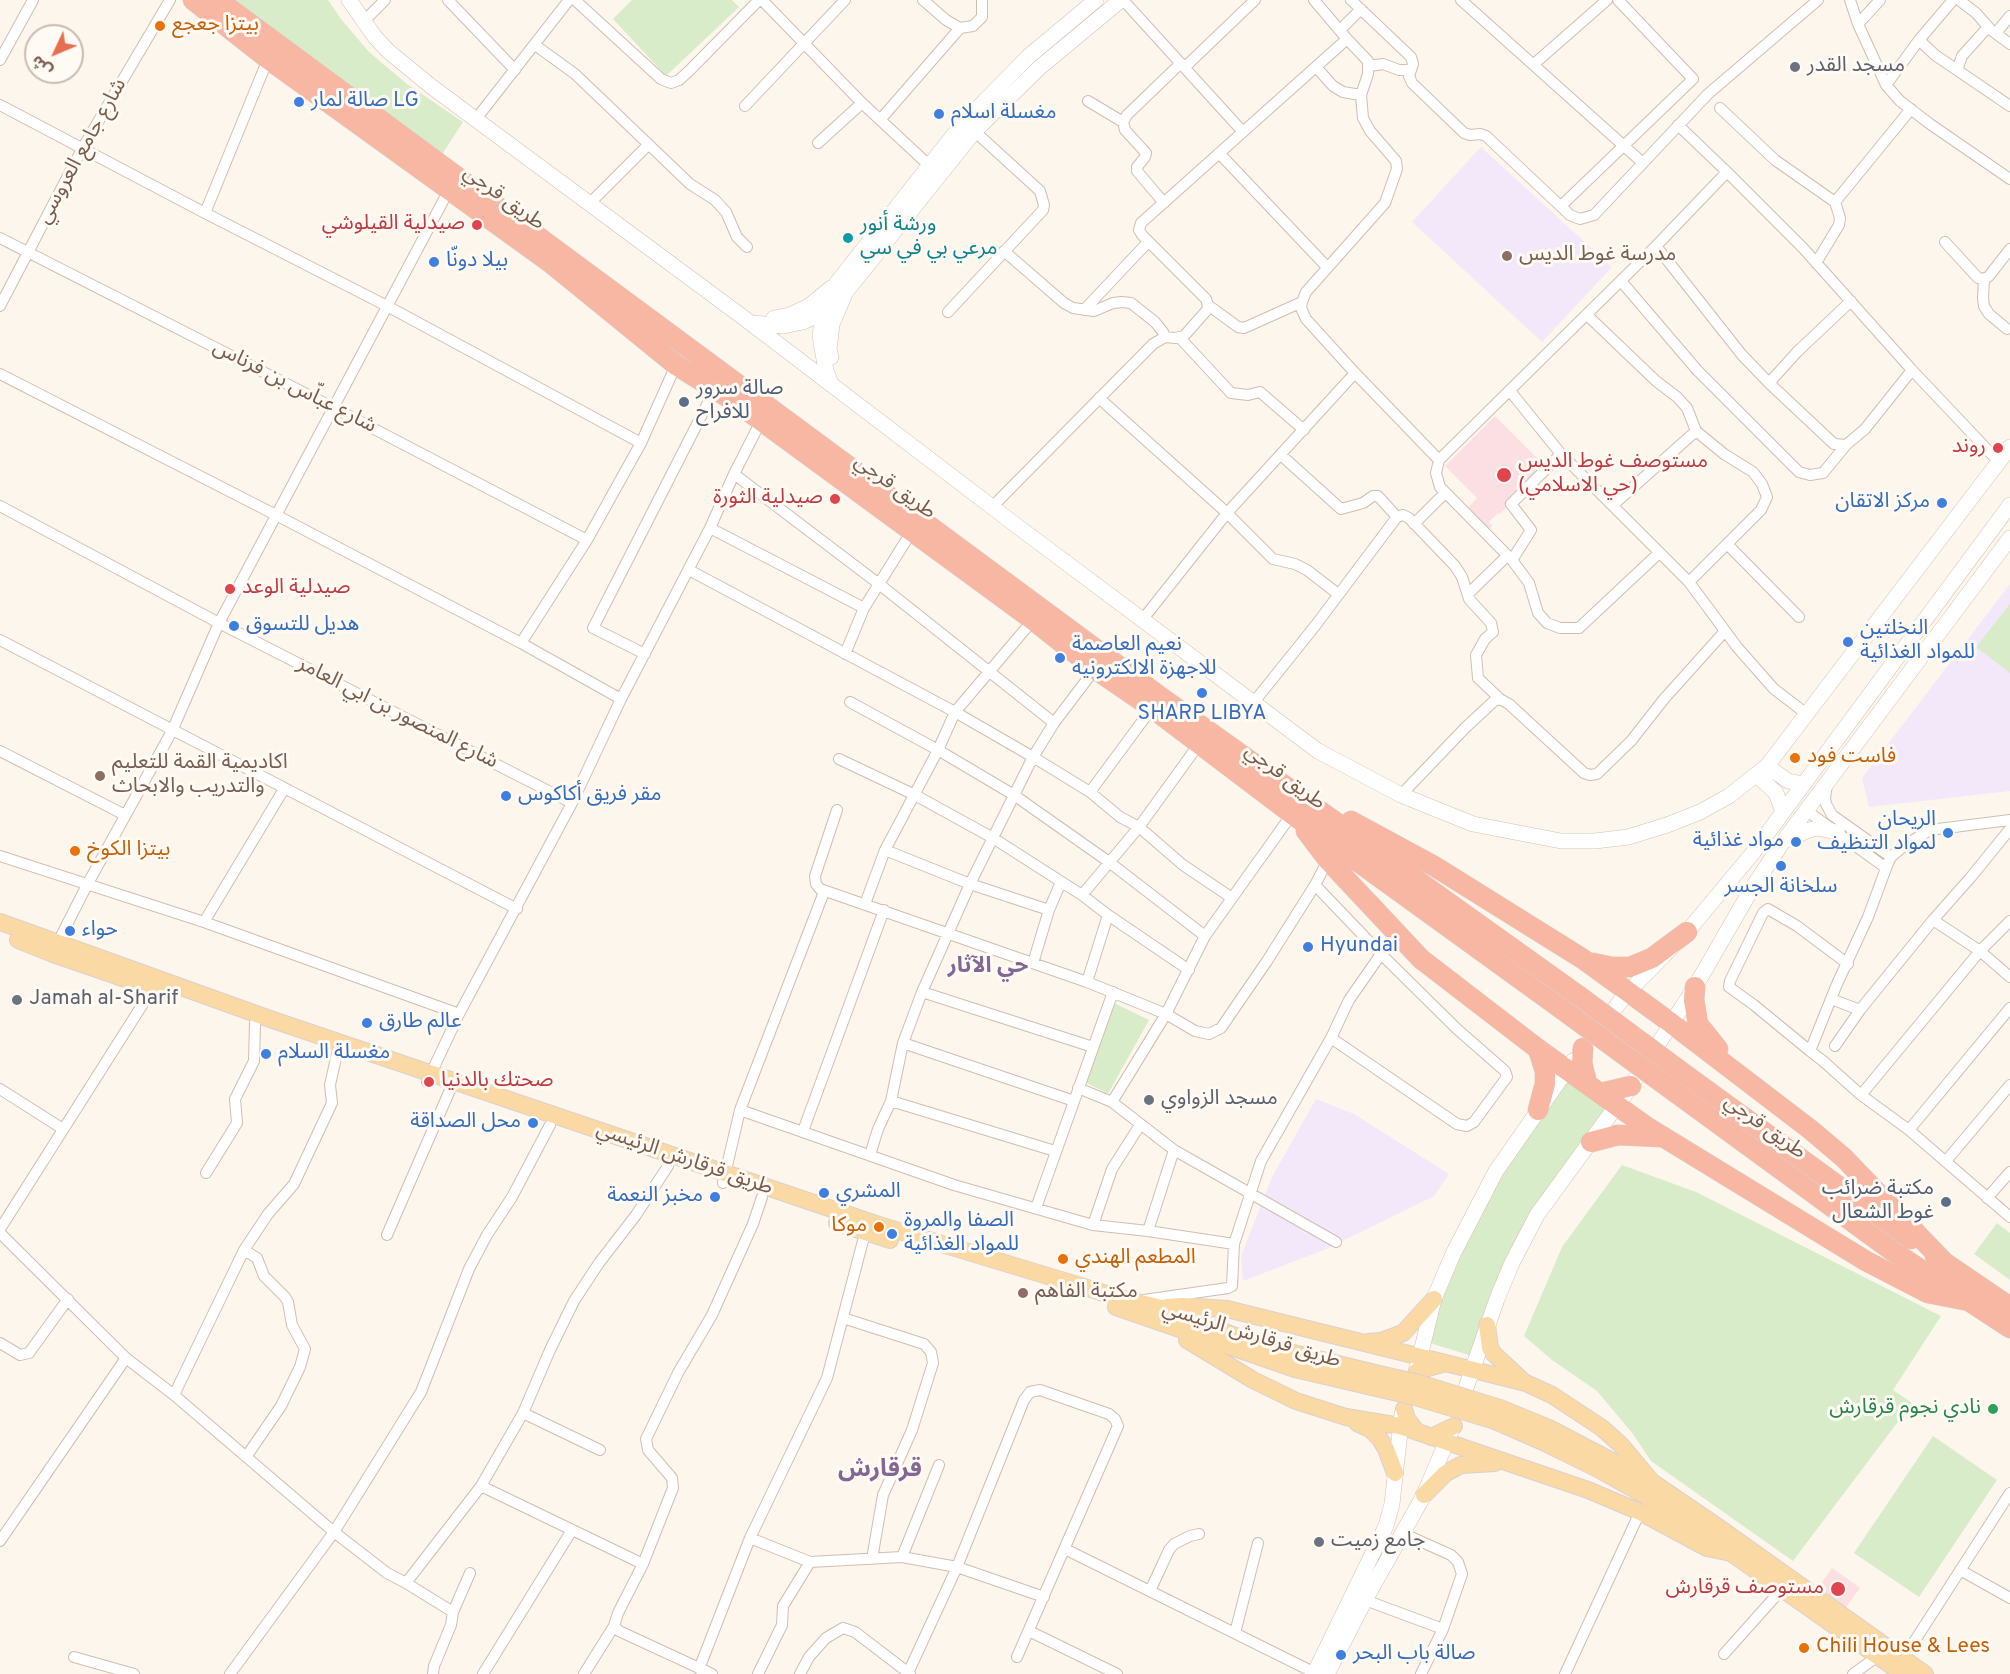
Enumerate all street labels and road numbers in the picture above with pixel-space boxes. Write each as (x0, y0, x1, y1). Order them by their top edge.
street label: شارع جامع العروسي (33, 75, 133, 229)
street label: طريق قرجي (457, 161, 549, 237)
street label: شارع عباّس بن فرناس (208, 336, 380, 440)
street label: طريق قرجي (848, 450, 940, 526)
street label: شارع المنصور بن ابي العامر (292, 652, 502, 776)
street label: طريق قرجي (1239, 739, 1329, 817)
street label: طريق قرجي (1718, 1090, 1810, 1166)
street label: طريق قرقارش الرئيسي (592, 1118, 776, 1202)
street label: طريق قرقارش الرئيسي (1159, 1297, 1343, 1375)

